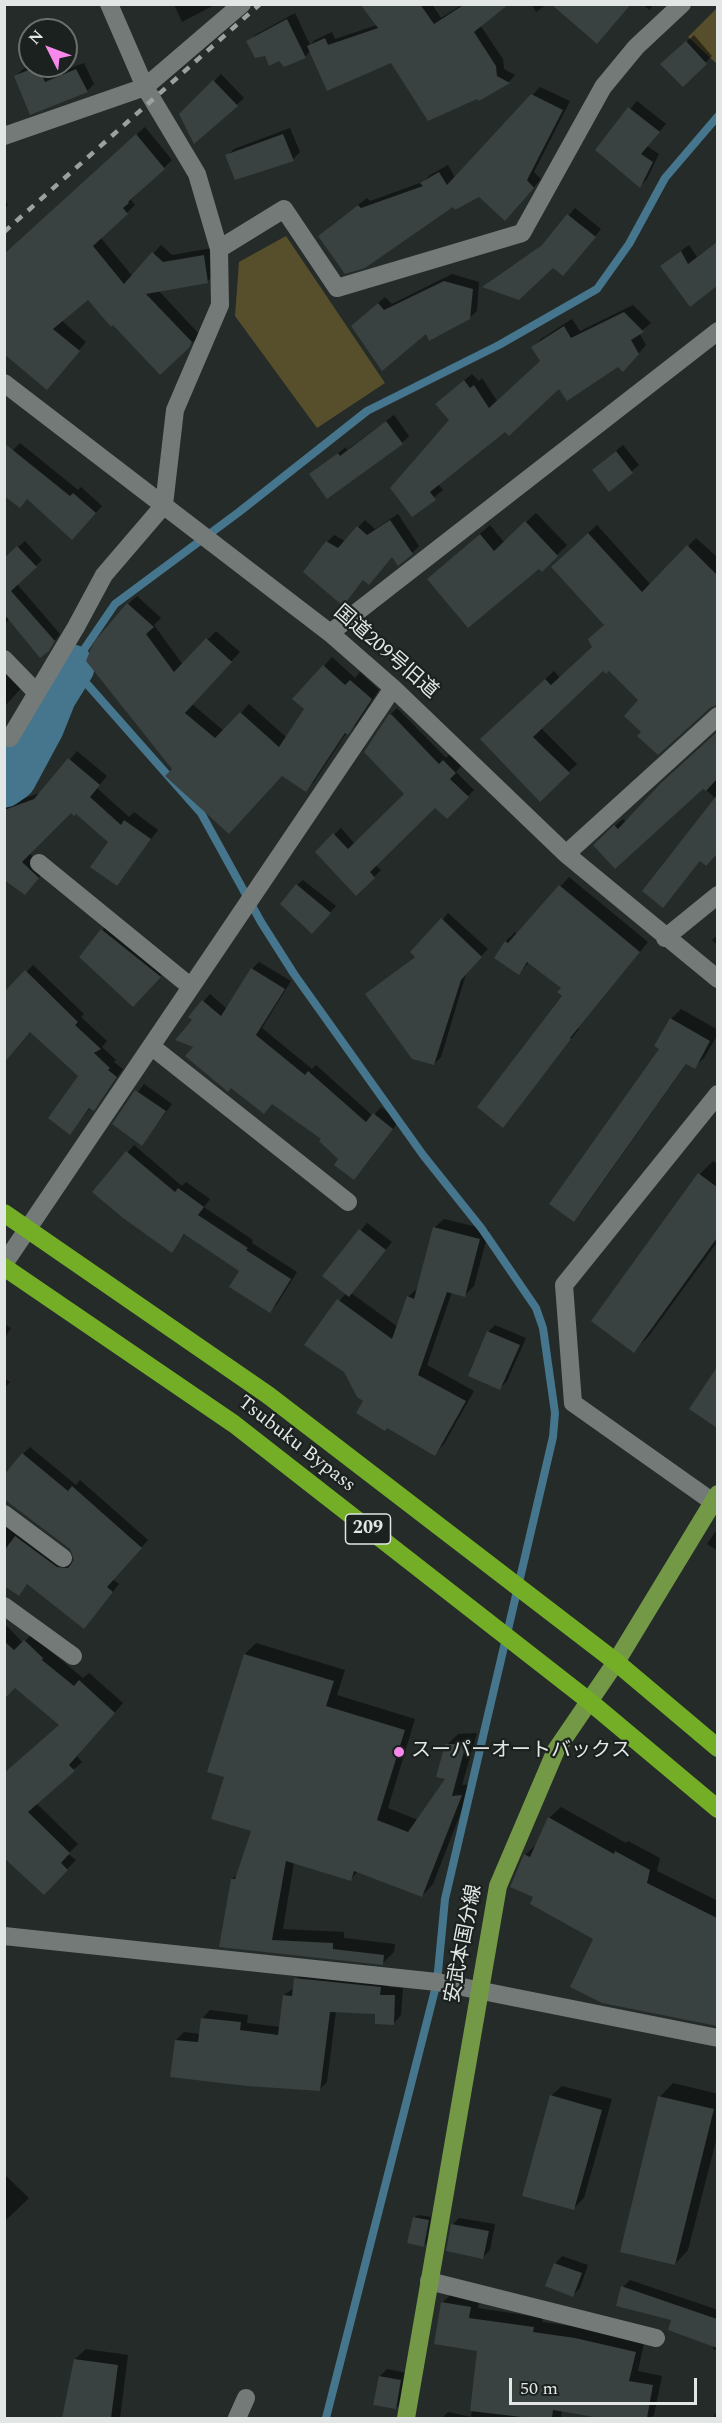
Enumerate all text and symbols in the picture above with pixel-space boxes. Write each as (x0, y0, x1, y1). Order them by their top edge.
north arrow (18, 18, 78, 78)
text: N (23, 24, 49, 50)
street label: 国道209号旧道 (328, 601, 442, 705)
street label: Tsubuku Bypass (232, 1392, 360, 1498)
road number: 209 (346, 1514, 391, 1544)
place label: スーパーオートバックス (411, 1740, 631, 1764)
marker: スーパーオートバックス (392, 1745, 406, 1759)
street label: 安武本国分線 (442, 1883, 488, 2005)
scale bar (512, 2366, 700, 2404)
text: 50 m (520, 2375, 558, 2402)

